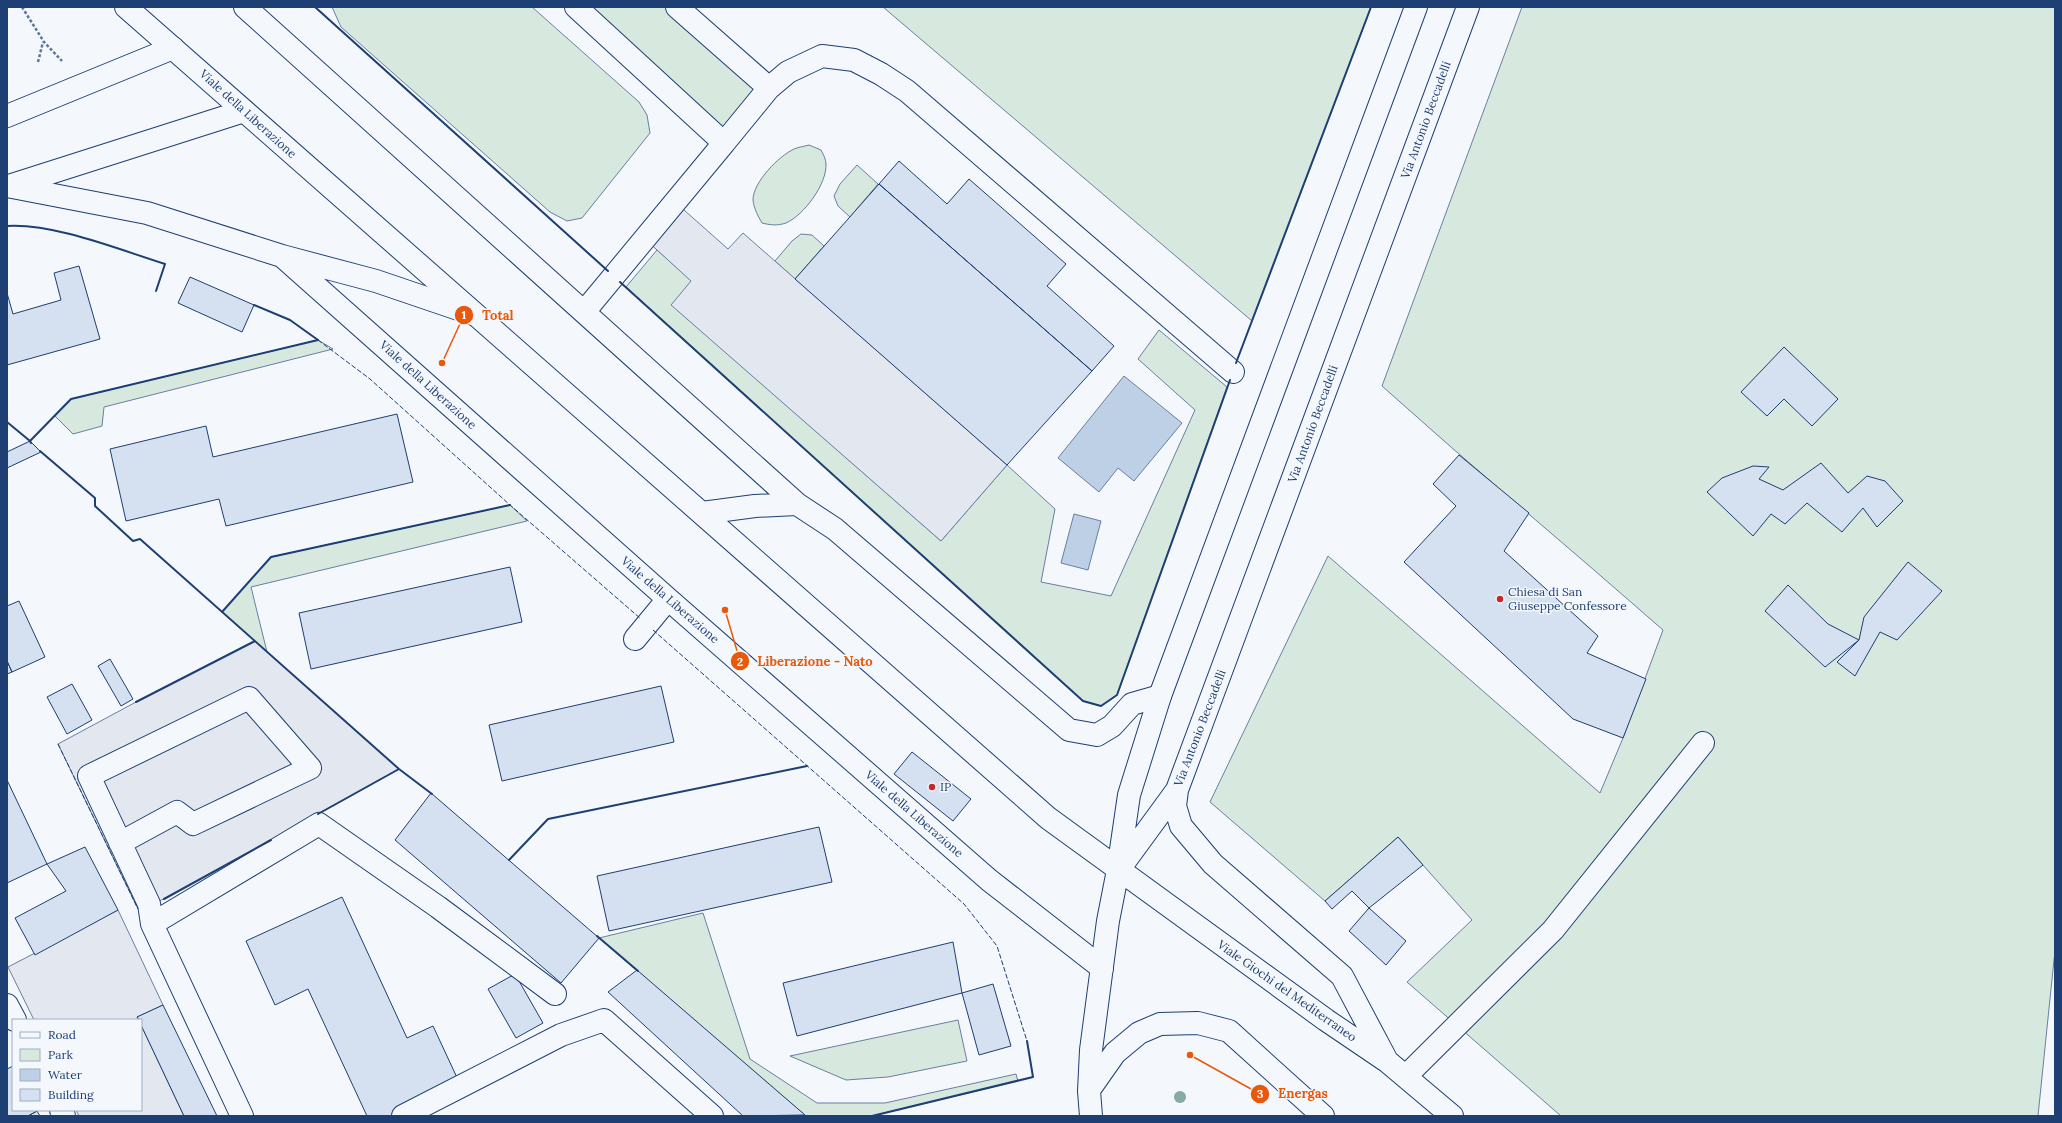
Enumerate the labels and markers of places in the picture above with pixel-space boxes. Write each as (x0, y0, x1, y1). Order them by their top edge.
callout: Total (454, 303, 521, 328)
place label: Chiesa di San Giuseppe Confessore (1508, 584, 1627, 613)
marker: Chiesa di San Giuseppe Confessore (1495, 594, 1505, 604)
callout: Liberazione - Nato (730, 649, 881, 674)
place label: IP (940, 779, 951, 794)
marker: IP (927, 782, 937, 792)
callout: Energas (1250, 1081, 1336, 1106)

